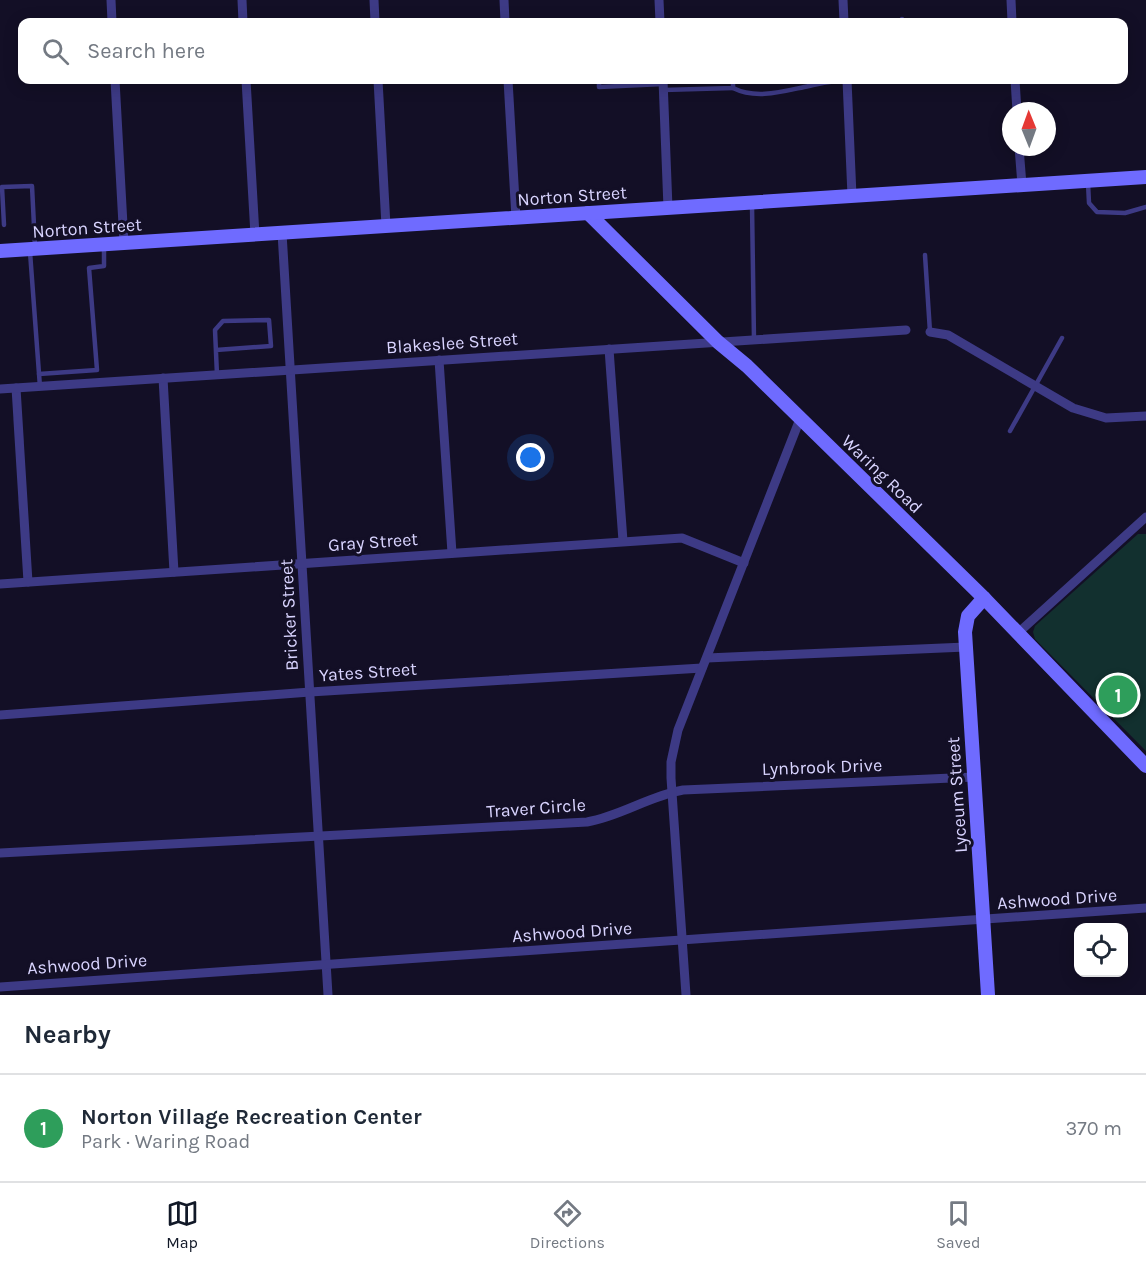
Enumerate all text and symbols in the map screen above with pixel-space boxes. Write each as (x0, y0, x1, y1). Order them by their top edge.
search box (18, 18, 1128, 84)
icon: search (39, 35, 72, 68)
text: Search here (87, 38, 205, 64)
north arrow (1002, 102, 1056, 156)
street label: Norton Street (516, 181, 628, 211)
street label: Norton Street (31, 213, 143, 243)
street label: Blakeslee Street (385, 327, 519, 359)
street label: Waring Road (837, 430, 927, 518)
your location (516, 443, 545, 472)
street label: Gray Street (327, 528, 419, 556)
street label: Bricker Street (275, 558, 303, 671)
street label: Yates Street (318, 658, 418, 686)
pin: 1 (1098, 672, 1138, 718)
street label: Lyceum Street (942, 736, 972, 854)
street label: Lynbrook Drive (761, 754, 883, 780)
street label: Traver Circle (486, 794, 586, 822)
street label: Ashwood Drive (996, 884, 1118, 914)
street label: Ashwood Drive (511, 917, 633, 947)
map controls (1074, 923, 1128, 977)
button: locate (1074, 923, 1128, 977)
street label: Ashwood Drive (26, 949, 148, 979)
text: Nearby (24, 1019, 111, 1050)
text: Norton Village Recreation Center (81, 1104, 422, 1130)
text: 1 (40, 1117, 47, 1140)
text: 370 m (1065, 1117, 1122, 1140)
text: Park · Waring Road (81, 1130, 250, 1153)
tab: Map (166, 1197, 199, 1252)
tab: Directions (530, 1197, 605, 1252)
tab: Saved (936, 1197, 980, 1252)

